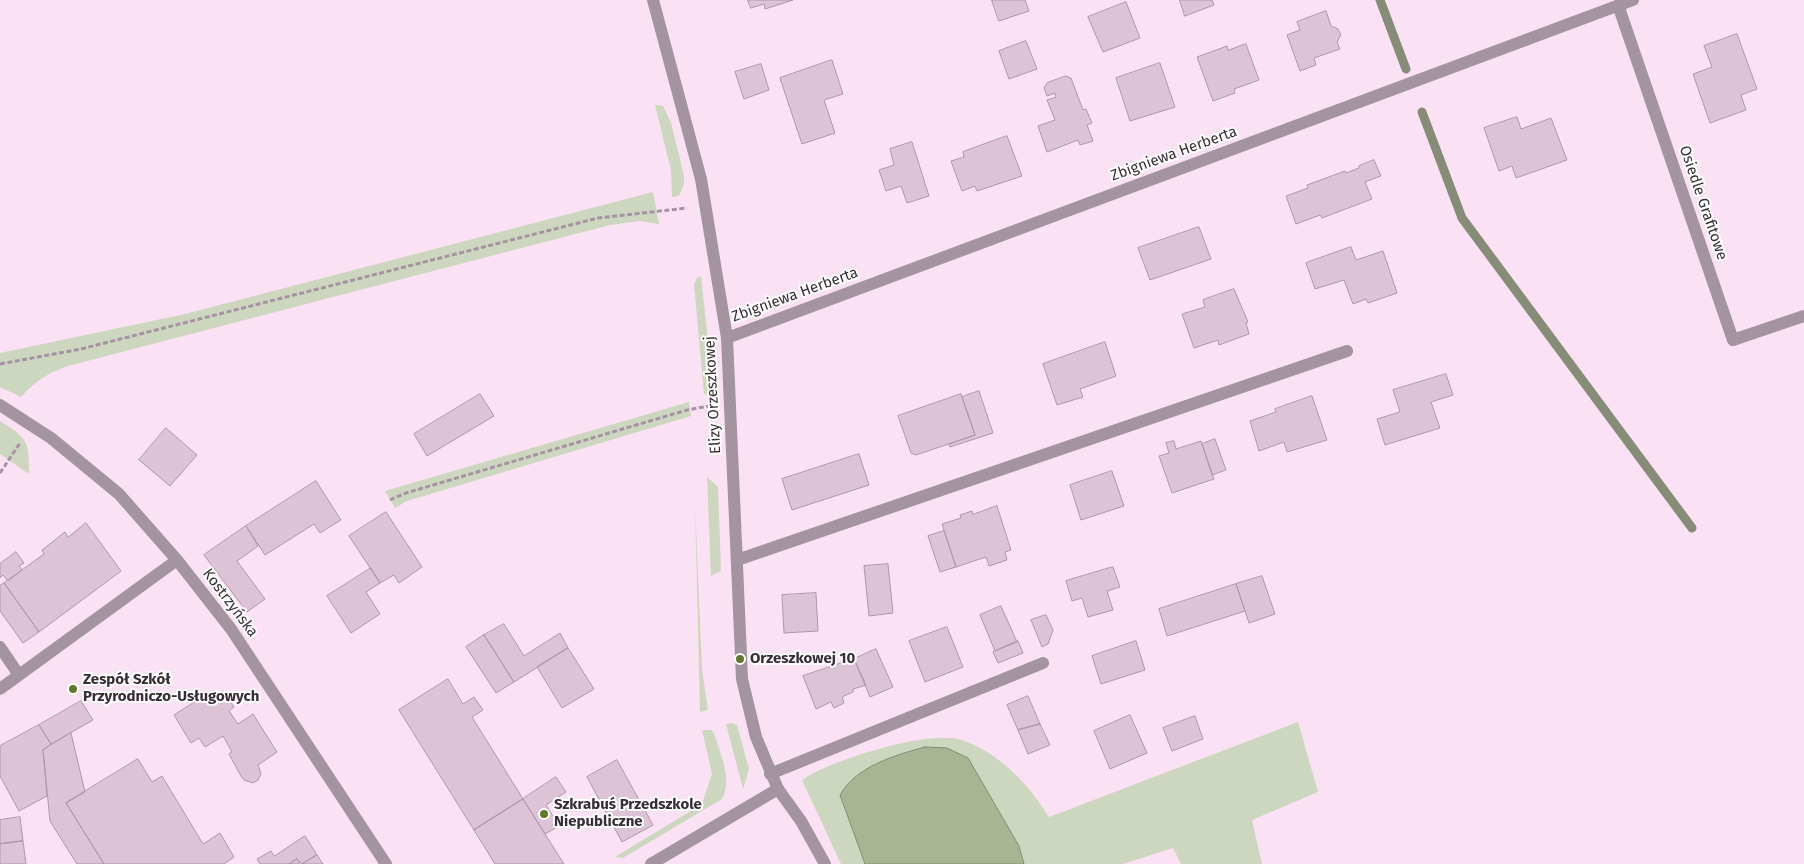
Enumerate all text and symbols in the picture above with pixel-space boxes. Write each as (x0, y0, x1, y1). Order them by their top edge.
street label: Zbigniewa Herberta (1108, 123, 1240, 185)
street label: Osiedle Grafitowe (1675, 144, 1731, 262)
street label: Zbigniewa Herberta (729, 264, 861, 326)
street label: Elizy Orzeszkowej (701, 336, 725, 454)
street label: Kostrzyńska (199, 565, 261, 641)
place label: Orzeszkowej 10 (750, 650, 855, 668)
marker: Orzeszkowej 10 (734, 653, 746, 665)
place label: Zespół Szkół Przyrodniczo-Usługowych (83, 671, 259, 706)
marker: Zespół Szkół Przyrodniczo-Usługowych (67, 683, 79, 695)
place label: Szkrabuś Przedszkole Niepubliczne (554, 796, 702, 831)
marker: Szkrabuś Przedszkole Niepubliczne (538, 808, 550, 820)

